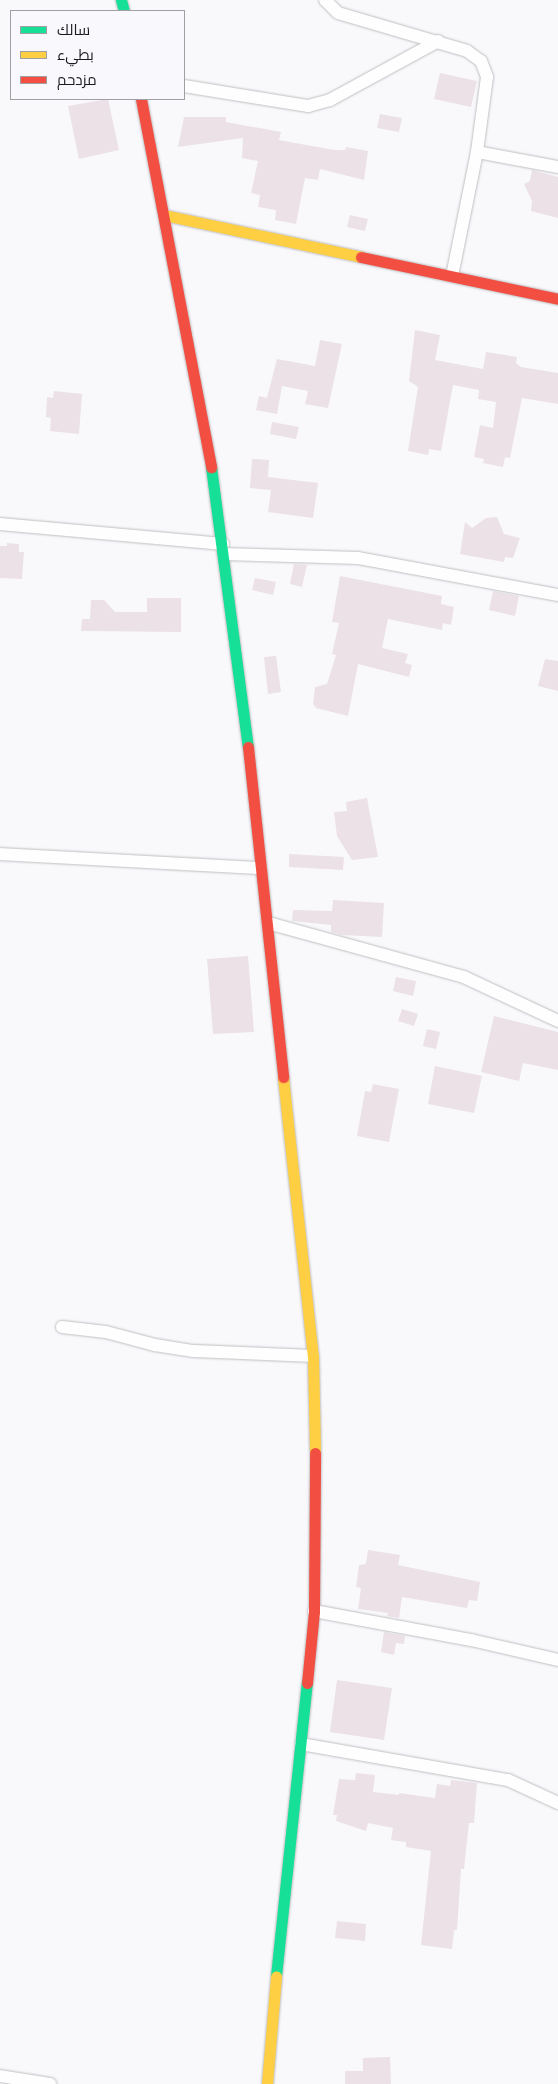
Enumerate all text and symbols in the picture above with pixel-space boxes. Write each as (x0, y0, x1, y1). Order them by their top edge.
legend (10, 10, 185, 100)
text: سالك (57, 21, 90, 39)
text: بطيء (57, 46, 94, 64)
text: مزدحم (57, 71, 97, 89)

